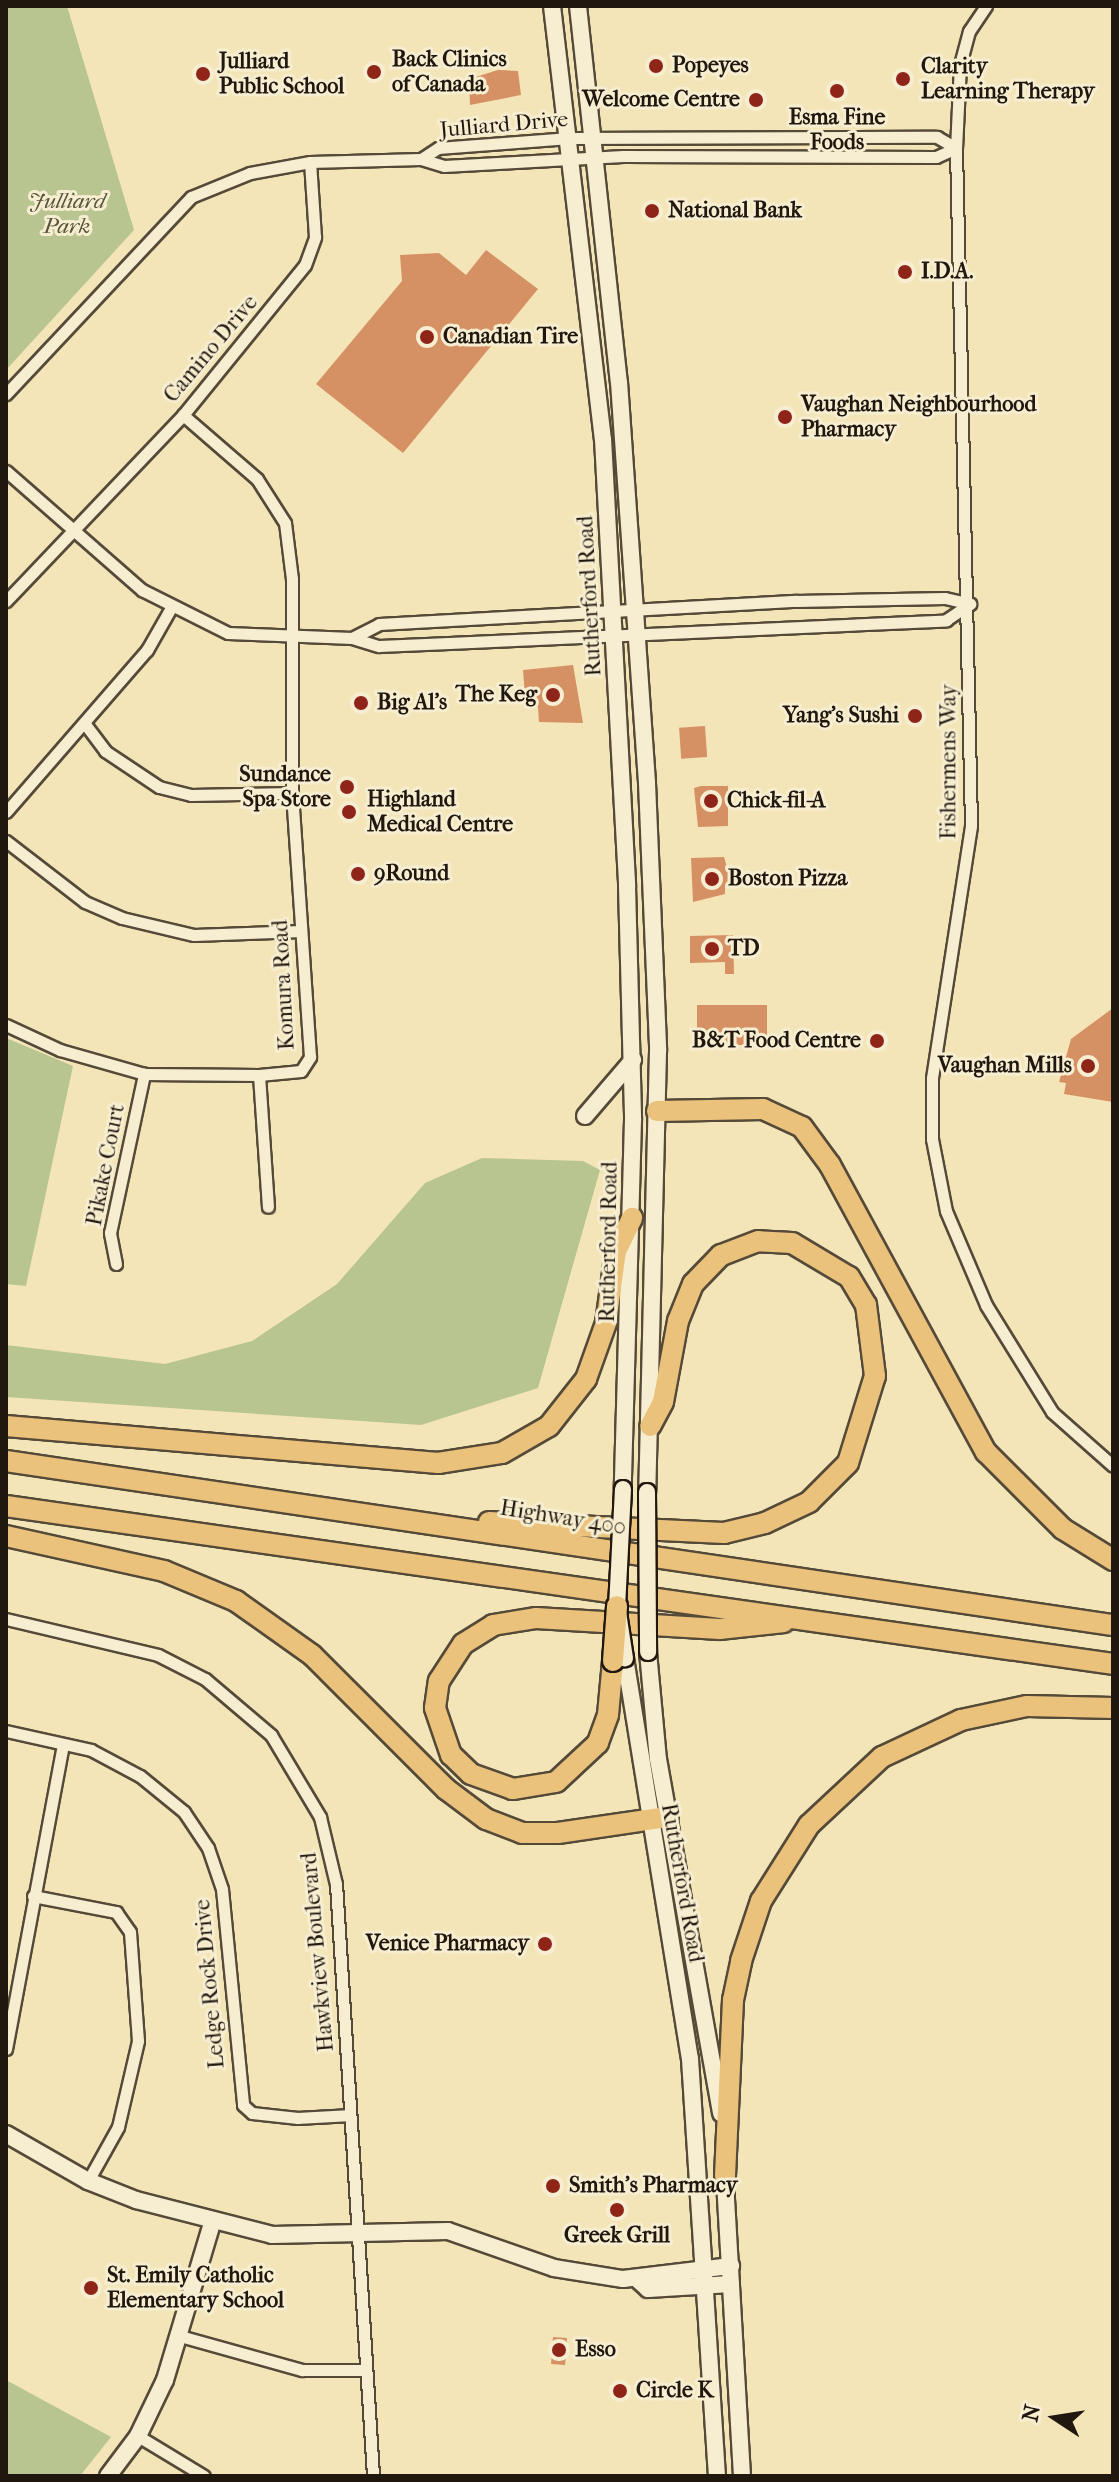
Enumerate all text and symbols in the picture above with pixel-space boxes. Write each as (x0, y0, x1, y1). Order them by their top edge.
place label: Back Clinics of Canada (392, 46, 507, 98)
place label: Julliard Public School (219, 48, 344, 100)
place label: Popeyes (672, 53, 749, 79)
place label: Clarity Learning Therapy (921, 53, 1094, 104)
marker: Popeyes (647, 57, 665, 75)
marker: Back Clinics of Canada (363, 61, 385, 83)
marker: Julliard Public School (194, 65, 212, 83)
marker: Clarity Learning Therapy (892, 68, 914, 90)
marker: Esma Fine Foods (828, 82, 846, 100)
place label: Welcome Centre (582, 87, 740, 113)
marker: Welcome Centre (747, 91, 765, 109)
place label: Esma Fine Foods (789, 104, 885, 156)
street label: Julliard Drive (439, 106, 569, 144)
park label: Julliard Park (29, 188, 105, 240)
place label: National Bank (668, 198, 802, 224)
marker: National Bank (643, 202, 661, 220)
place label: I.D.A. (921, 259, 973, 285)
marker: I.D.A. (896, 263, 914, 281)
street label: Camino Drive (158, 290, 264, 408)
place label: Canadian Tire (443, 324, 578, 350)
marker: Canadian Tire (418, 328, 436, 346)
place label: Vaughan Neighbourhood Pharmacy (801, 391, 1037, 442)
marker: Vaughan Neighbourhood Pharmacy (776, 408, 794, 426)
street label: Rutherford Road (573, 515, 607, 677)
place label: The Keg (456, 682, 537, 708)
street label: Fishermens Way (936, 684, 962, 840)
marker: The Keg (544, 686, 562, 704)
place label: Big Al's (377, 690, 447, 716)
marker: Big Al's (352, 694, 370, 712)
place label: Yang's Sushi (783, 703, 899, 729)
marker: Yang's Sushi (906, 707, 924, 725)
place label: Sundance Spa Store (239, 761, 331, 812)
marker: Sundance Spa Store (338, 778, 356, 796)
place label: Highland Medical Centre (367, 786, 513, 838)
place label: Chick-fil-A (727, 788, 826, 814)
marker: Chick-fil-A (702, 792, 720, 810)
marker: Highland Medical Centre (338, 801, 360, 823)
place label: 9Round (374, 861, 449, 887)
marker: 9Round (349, 865, 367, 883)
place label: Boston Pizza (728, 866, 847, 892)
marker: Boston Pizza (703, 870, 721, 888)
street label: Komura Road (267, 919, 301, 1051)
place label: TD (728, 936, 760, 962)
marker: TD (703, 940, 721, 958)
place label: B&T Food Centre (692, 1028, 861, 1054)
marker: B&T Food Centre (868, 1032, 886, 1050)
place label: Vaughan Mills (938, 1053, 1072, 1079)
marker: Vaughan Mills (1079, 1057, 1097, 1075)
street label: Pikake Court (81, 1102, 131, 1228)
street label: Rutherford Road (594, 1161, 624, 1323)
street label: Highway 400 (498, 1495, 628, 1541)
street label: Rutherford Road (655, 1801, 709, 1965)
street label: Hawkview Boulevard (296, 1851, 340, 2053)
street label: Ledge Rock Drive (189, 1898, 231, 2070)
place label: Venice Pharmacy (366, 1931, 529, 1957)
marker: Venice Pharmacy (536, 1935, 554, 1953)
place label: Smith's Pharmacy (569, 2173, 737, 2199)
marker: Smith's Pharmacy (544, 2177, 562, 2195)
marker: Greek Grill (608, 2201, 626, 2219)
place label: Greek Grill (564, 2223, 670, 2249)
place label: St. Emily Catholic Elementary School (107, 2262, 284, 2314)
marker: St. Emily Catholic Elementary School (82, 2279, 100, 2297)
place label: Esso (575, 2337, 616, 2363)
marker: Esso (550, 2341, 568, 2359)
place label: Circle K (636, 2378, 714, 2404)
north arrow (1015, 2378, 1095, 2458)
marker: Circle K (611, 2382, 629, 2400)
text: N (1017, 2402, 1046, 2424)

